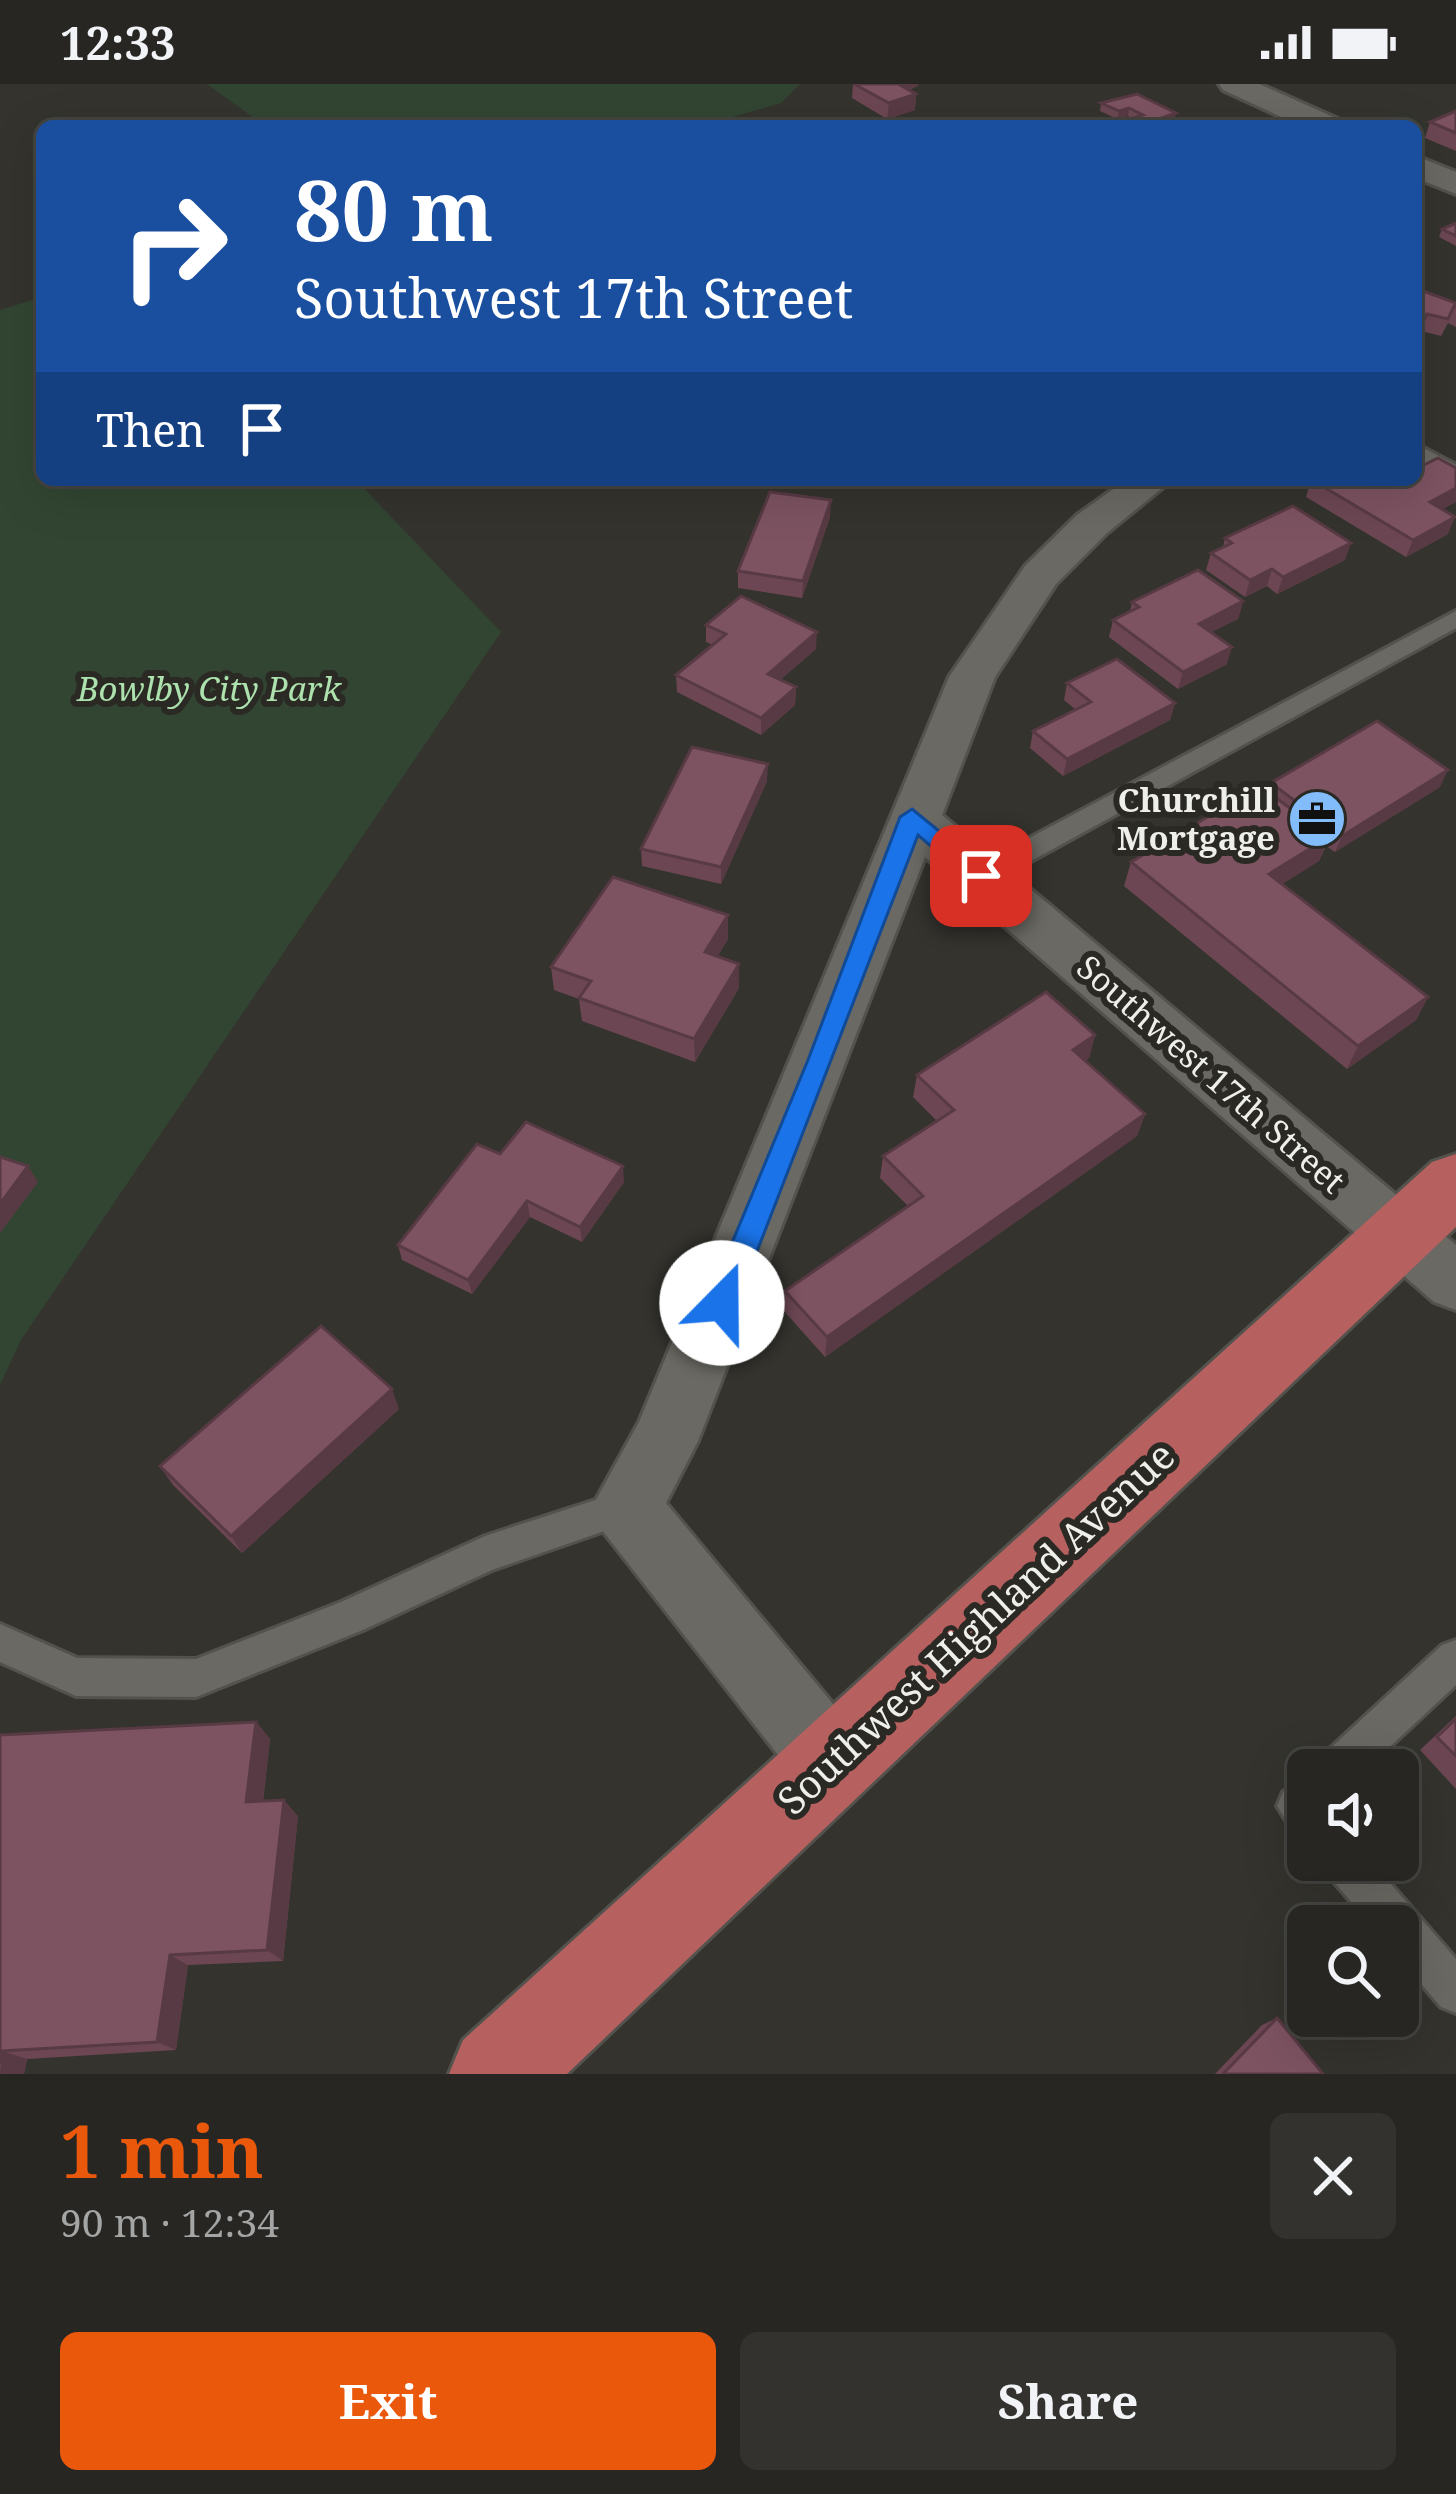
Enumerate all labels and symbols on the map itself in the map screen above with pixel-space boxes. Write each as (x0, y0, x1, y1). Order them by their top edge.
park label: Bowlby City Park (76, 666, 342, 711)
place label: Churchill Mortgage (1117, 777, 1275, 860)
office icon: Churchill Mortgage (1286, 788, 1348, 850)
pin (930, 825, 1032, 927)
street label: Southwest 17th Street (1068, 945, 1355, 1203)
position arrow (659, 1240, 785, 1366)
street label: Southwest Highland Avenue (765, 1429, 1185, 1825)

